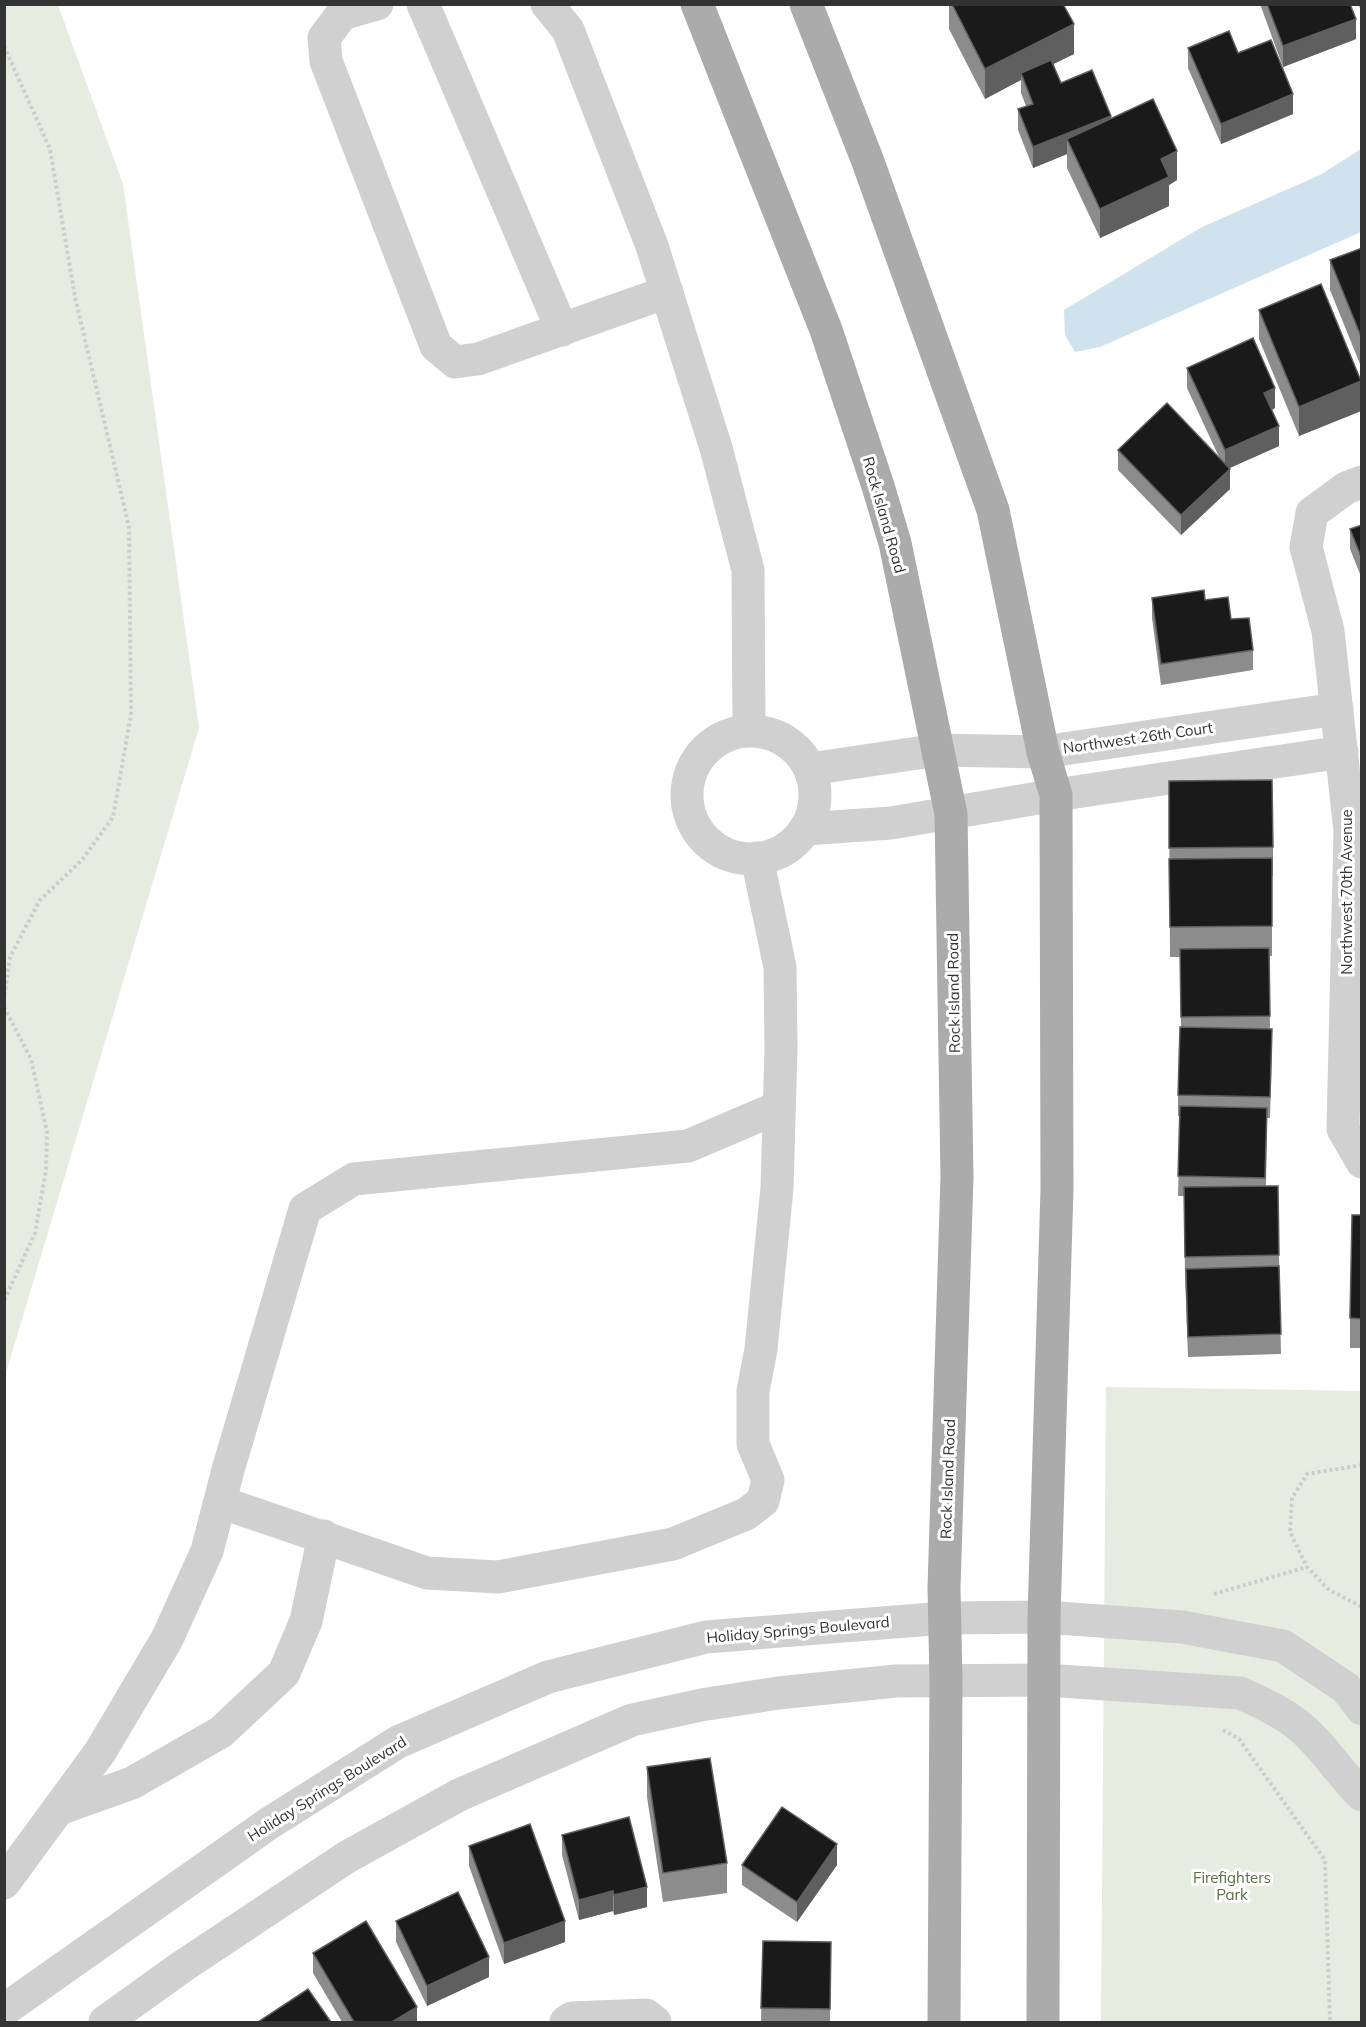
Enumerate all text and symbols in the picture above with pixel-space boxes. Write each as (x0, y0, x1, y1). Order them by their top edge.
street label: Rock Island Road (859, 454, 910, 575)
street label: Northwest 26th Court (1062, 718, 1214, 757)
street label: Northwest 70th Avenue (1337, 809, 1356, 975)
street label: Rock Island Road (943, 933, 964, 1053)
street label: Rock Island Road (936, 1419, 959, 1539)
street label: Holiday Springs Boulevard (706, 1612, 890, 1647)
street label: Holiday Springs Boulevard (244, 1732, 410, 1845)
park label: Firefighters Park (1193, 1868, 1271, 1904)

